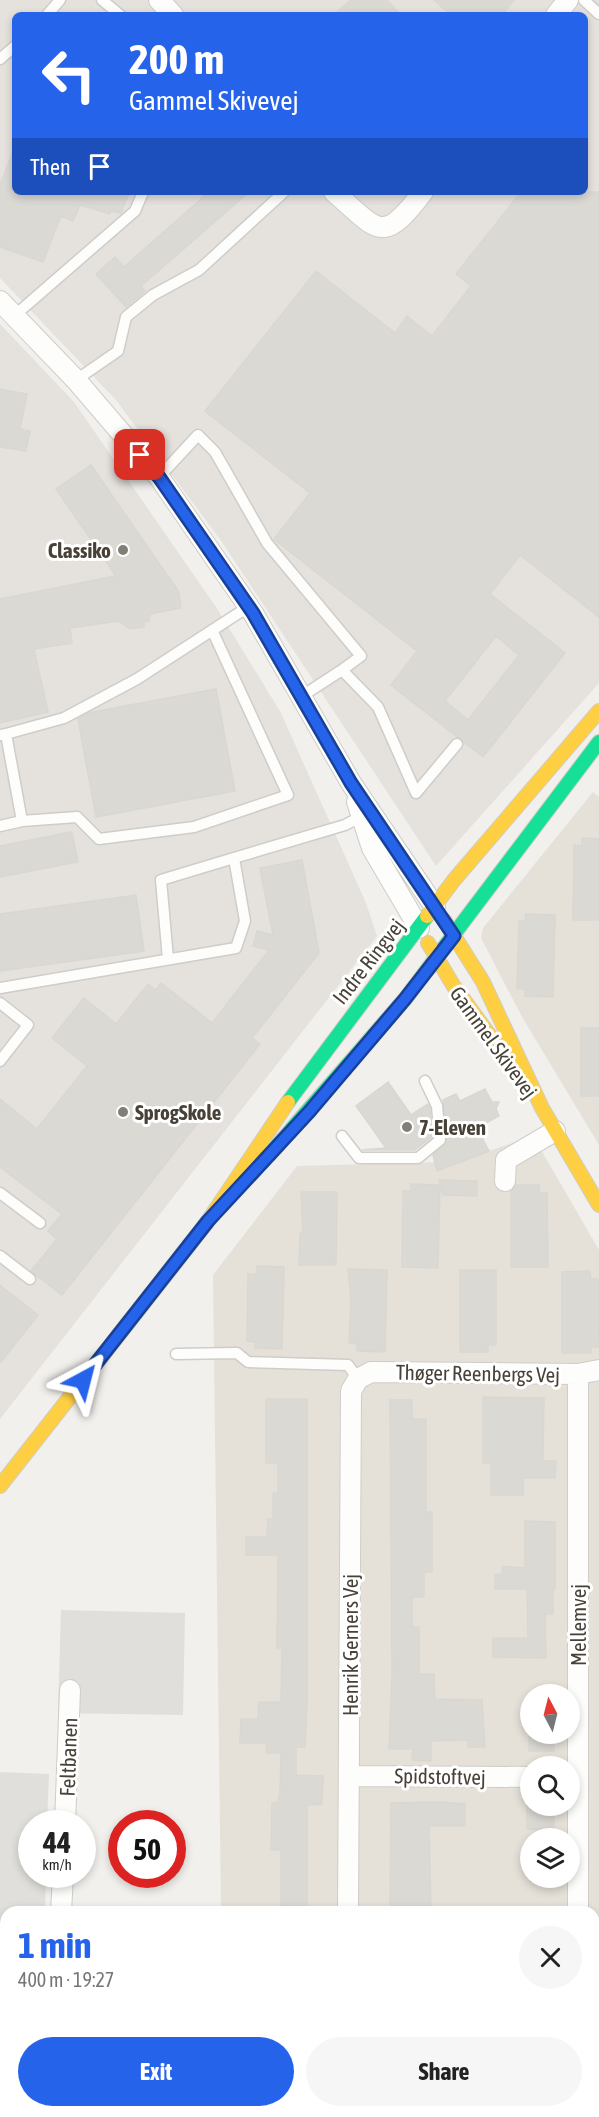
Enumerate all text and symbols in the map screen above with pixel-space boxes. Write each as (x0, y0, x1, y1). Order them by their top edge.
text: 200 m (129, 35, 224, 83)
icon: left (30, 36, 108, 114)
text: Gammel Skivevej (129, 85, 299, 116)
icon: arrive (83, 150, 116, 183)
text: Then (30, 154, 71, 180)
pin (114, 429, 165, 480)
icon: arrive (123, 438, 156, 471)
place label: Classiko (48, 538, 111, 562)
marker: Classiko (116, 543, 130, 557)
street label: Indre Ringvej (327, 914, 409, 1008)
street label: Gammel Skivevej (446, 982, 542, 1102)
place label: SprogSkole (135, 1100, 221, 1124)
marker: SprogSkole (116, 1105, 130, 1119)
place label: 7-Eleven (419, 1115, 486, 1139)
marker: 7-Eleven (400, 1120, 414, 1134)
position arrow (51, 1348, 115, 1412)
street label: Thøger Reenbergs Vej (396, 1360, 560, 1386)
street label: Henrik Gerners Vej (338, 1574, 362, 1716)
street label: Mellemvej (566, 1584, 590, 1666)
north arrow (520, 1684, 580, 1744)
map controls (520, 1684, 580, 1888)
street label: Feltbanen (55, 1717, 81, 1797)
button: search (520, 1756, 580, 1816)
street label: Spidstoftvej (394, 1763, 486, 1789)
speed limit sign: 50 (108, 1810, 186, 1888)
text: 44 (43, 1825, 71, 1859)
button: layers (520, 1828, 580, 1888)
text: km/h (42, 1856, 72, 1873)
text: 1 min (18, 1924, 92, 1966)
button: close (519, 1926, 582, 1989)
text: 400 m · 19:27 (18, 1968, 114, 1991)
button: Exit (18, 2037, 294, 2106)
button: Share (306, 2037, 582, 2106)

